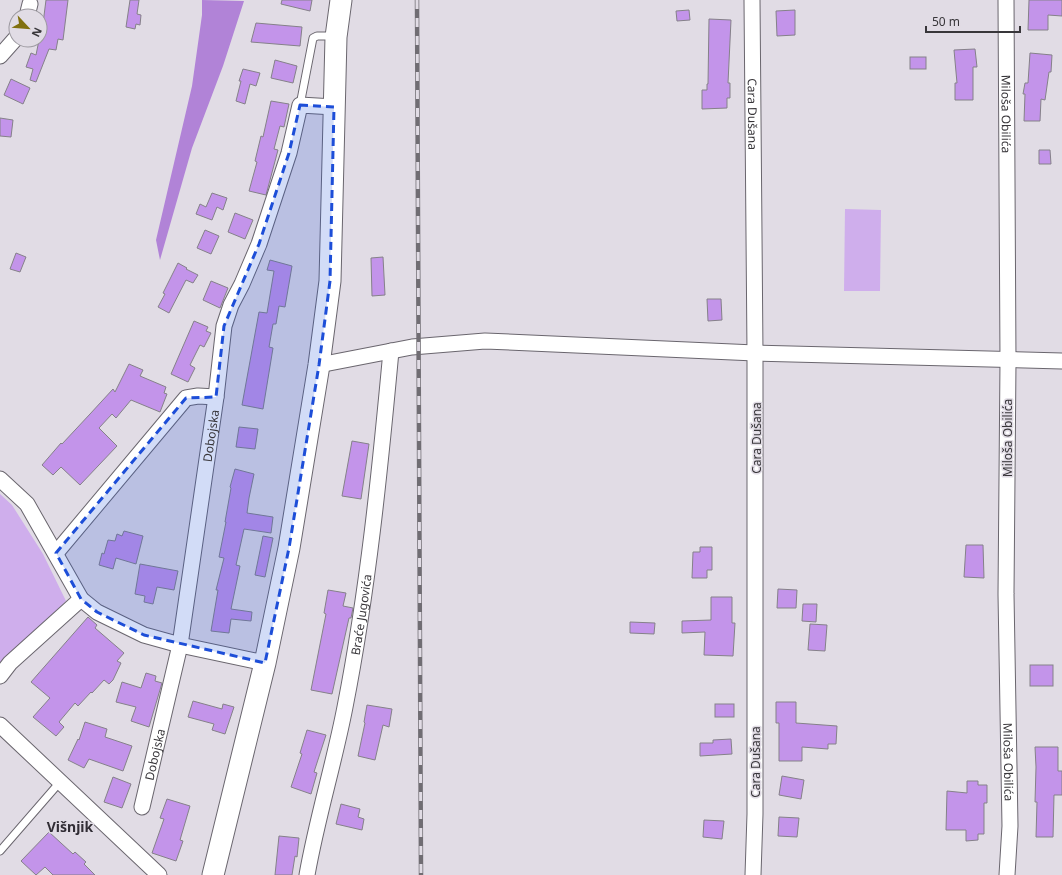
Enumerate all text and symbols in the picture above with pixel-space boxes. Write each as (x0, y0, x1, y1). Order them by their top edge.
north arrow (8, 8, 48, 48)
scale bar (926, 8, 1020, 34)
text: 50 m (932, 13, 960, 30)
text: N (29, 25, 46, 40)
street label: Miloša Obilića (998, 75, 1015, 153)
street label: Cara Dušana (744, 78, 762, 150)
street label: Miloša Obilića (999, 399, 1016, 477)
street label: Cara Dušana (748, 402, 765, 474)
street label: Dobojska (198, 408, 223, 463)
street label: Braće Jugovića (346, 573, 375, 656)
street label: Miloša Obilića (1000, 723, 1018, 801)
street label: Cara Dušana (747, 726, 764, 798)
street label: Dobojska (140, 727, 169, 782)
district label: Višnjik (47, 817, 94, 836)

